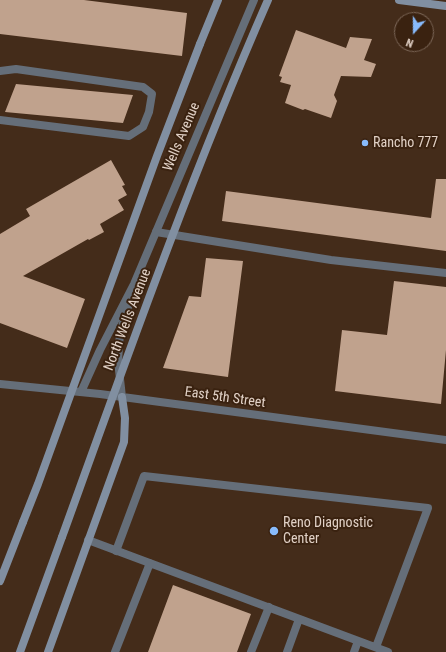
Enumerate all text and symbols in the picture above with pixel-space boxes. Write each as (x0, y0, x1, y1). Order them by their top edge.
north arrow (394, 12, 434, 52)
text: N (404, 35, 415, 50)
street label: Wells Avenue (160, 100, 204, 174)
place label: Rancho 777 (373, 135, 438, 151)
marker: Rancho 777 (360, 138, 370, 148)
street label: North Wells Avenue (101, 267, 155, 373)
street label: East 5th Street (184, 384, 266, 412)
place label: Reno Diagnostic Center (283, 515, 373, 548)
marker: Reno Diagnostic Center (268, 525, 280, 537)

